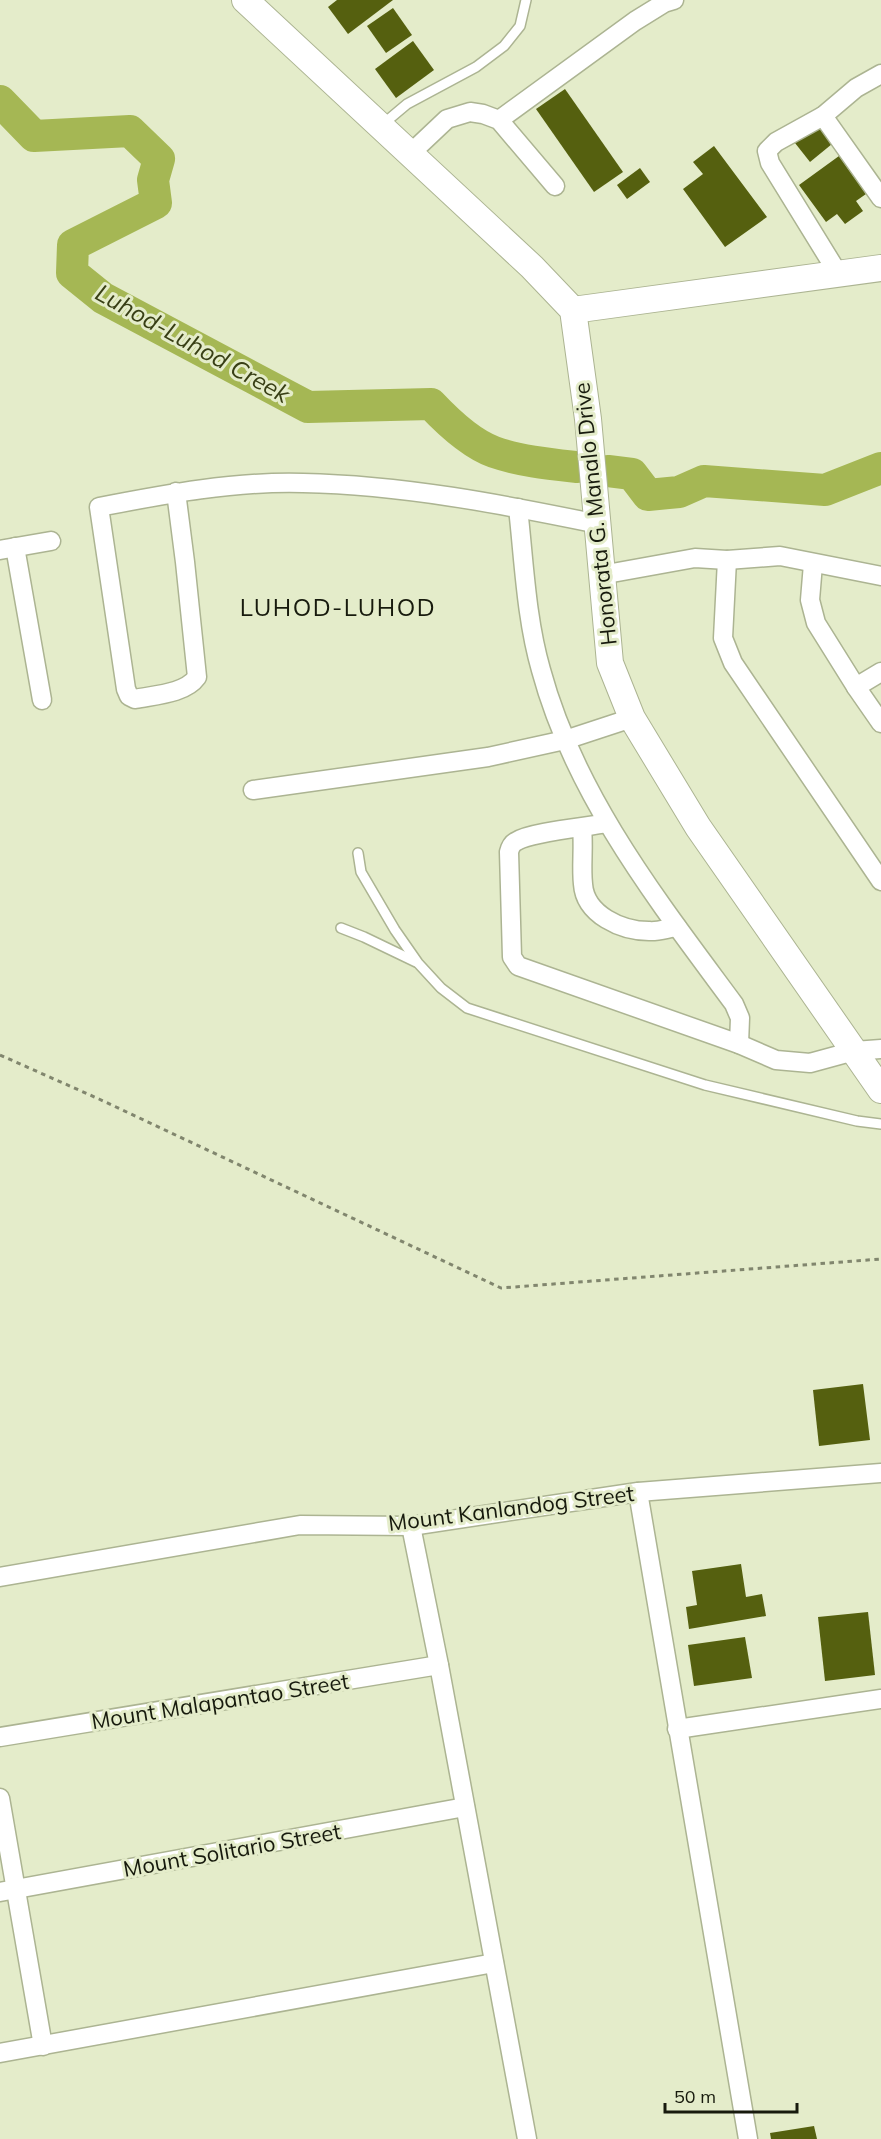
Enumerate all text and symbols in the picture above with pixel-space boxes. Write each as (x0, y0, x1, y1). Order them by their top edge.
water label: Luhod-Luhod Creek (91, 277, 296, 409)
street label: Honorata G. Manalo Drive (567, 381, 623, 647)
district label: LUHOD-LUHOD (240, 592, 436, 622)
street label: Mount Kanlandog Street (386, 1479, 636, 1537)
street label: Mount Malapantao Street (89, 1667, 351, 1735)
street label: Mount Solitario Street (121, 1817, 343, 1883)
scale bar (665, 2076, 797, 2114)
text: 50 m (674, 2085, 716, 2108)

